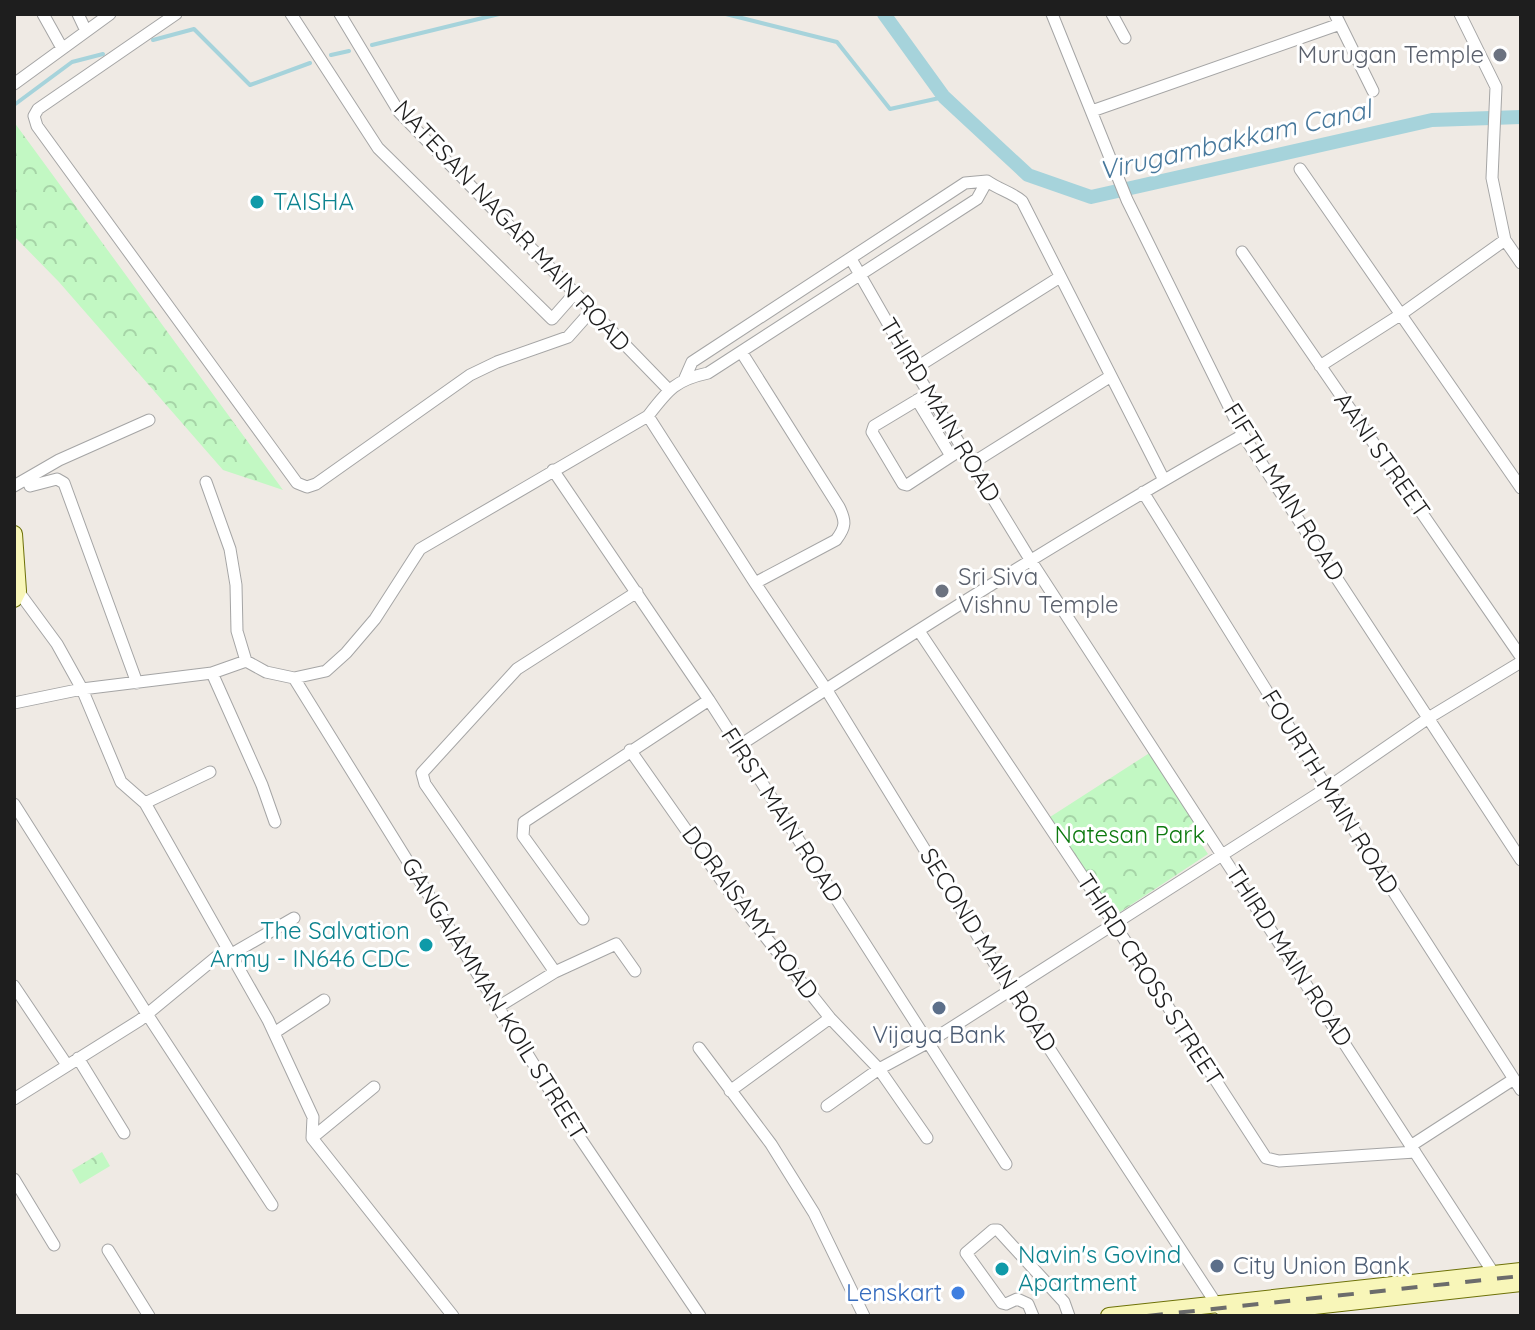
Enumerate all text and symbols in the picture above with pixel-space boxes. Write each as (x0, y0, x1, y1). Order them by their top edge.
place label: Murugan Temple (1298, 39, 1484, 69)
marker: Murugan Temple (1491, 46, 1509, 64)
water label: Virugambakkam Canal (1096, 91, 1377, 187)
street label: NATESAN NAGAR MAIN ROAD (388, 93, 637, 357)
place label: TAISHA (273, 186, 354, 216)
marker: TAISHA (248, 193, 266, 211)
street label: THIRD MAIN ROAD (874, 312, 1008, 507)
street label: AANI STREET (1328, 386, 1437, 523)
street label: FIFTH MAIN ROAD (1218, 397, 1352, 586)
place label: Sri Siva Vishnu Temple (958, 561, 1119, 619)
marker: Sri Siva Vishnu Temple (933, 582, 951, 600)
street label: FOURTH MAIN ROAD (1256, 684, 1406, 899)
street label: FIRST MAIN ROAD (715, 721, 851, 908)
park label: Natesan Park (1055, 819, 1205, 849)
street label: DORAISAMY ROAD (676, 820, 826, 1005)
street label: SECOND MAIN ROAD (914, 842, 1064, 1057)
street label: GANGAIAMMAN KOIL STREET (395, 852, 594, 1145)
street label: THIRD MAIN ROAD (1220, 859, 1360, 1052)
street label: THIRD CROSS STREET (1071, 868, 1231, 1091)
place label: The Salvation Army - IN646 CDC (210, 915, 410, 973)
marker: The Salvation Army - IN646 CDC (417, 936, 435, 954)
marker: Vijaya Bank (930, 999, 948, 1017)
place label: Vijaya Bank (872, 1019, 1006, 1049)
place label: Navin's Govind Apartment (1018, 1239, 1181, 1297)
place label: City Union Bank (1233, 1250, 1410, 1280)
marker: City Union Bank (1208, 1257, 1226, 1275)
marker: Navin's Govind Apartment (993, 1260, 1011, 1278)
place label: Lenskart (846, 1277, 942, 1307)
marker: Lenskart (949, 1284, 967, 1302)

